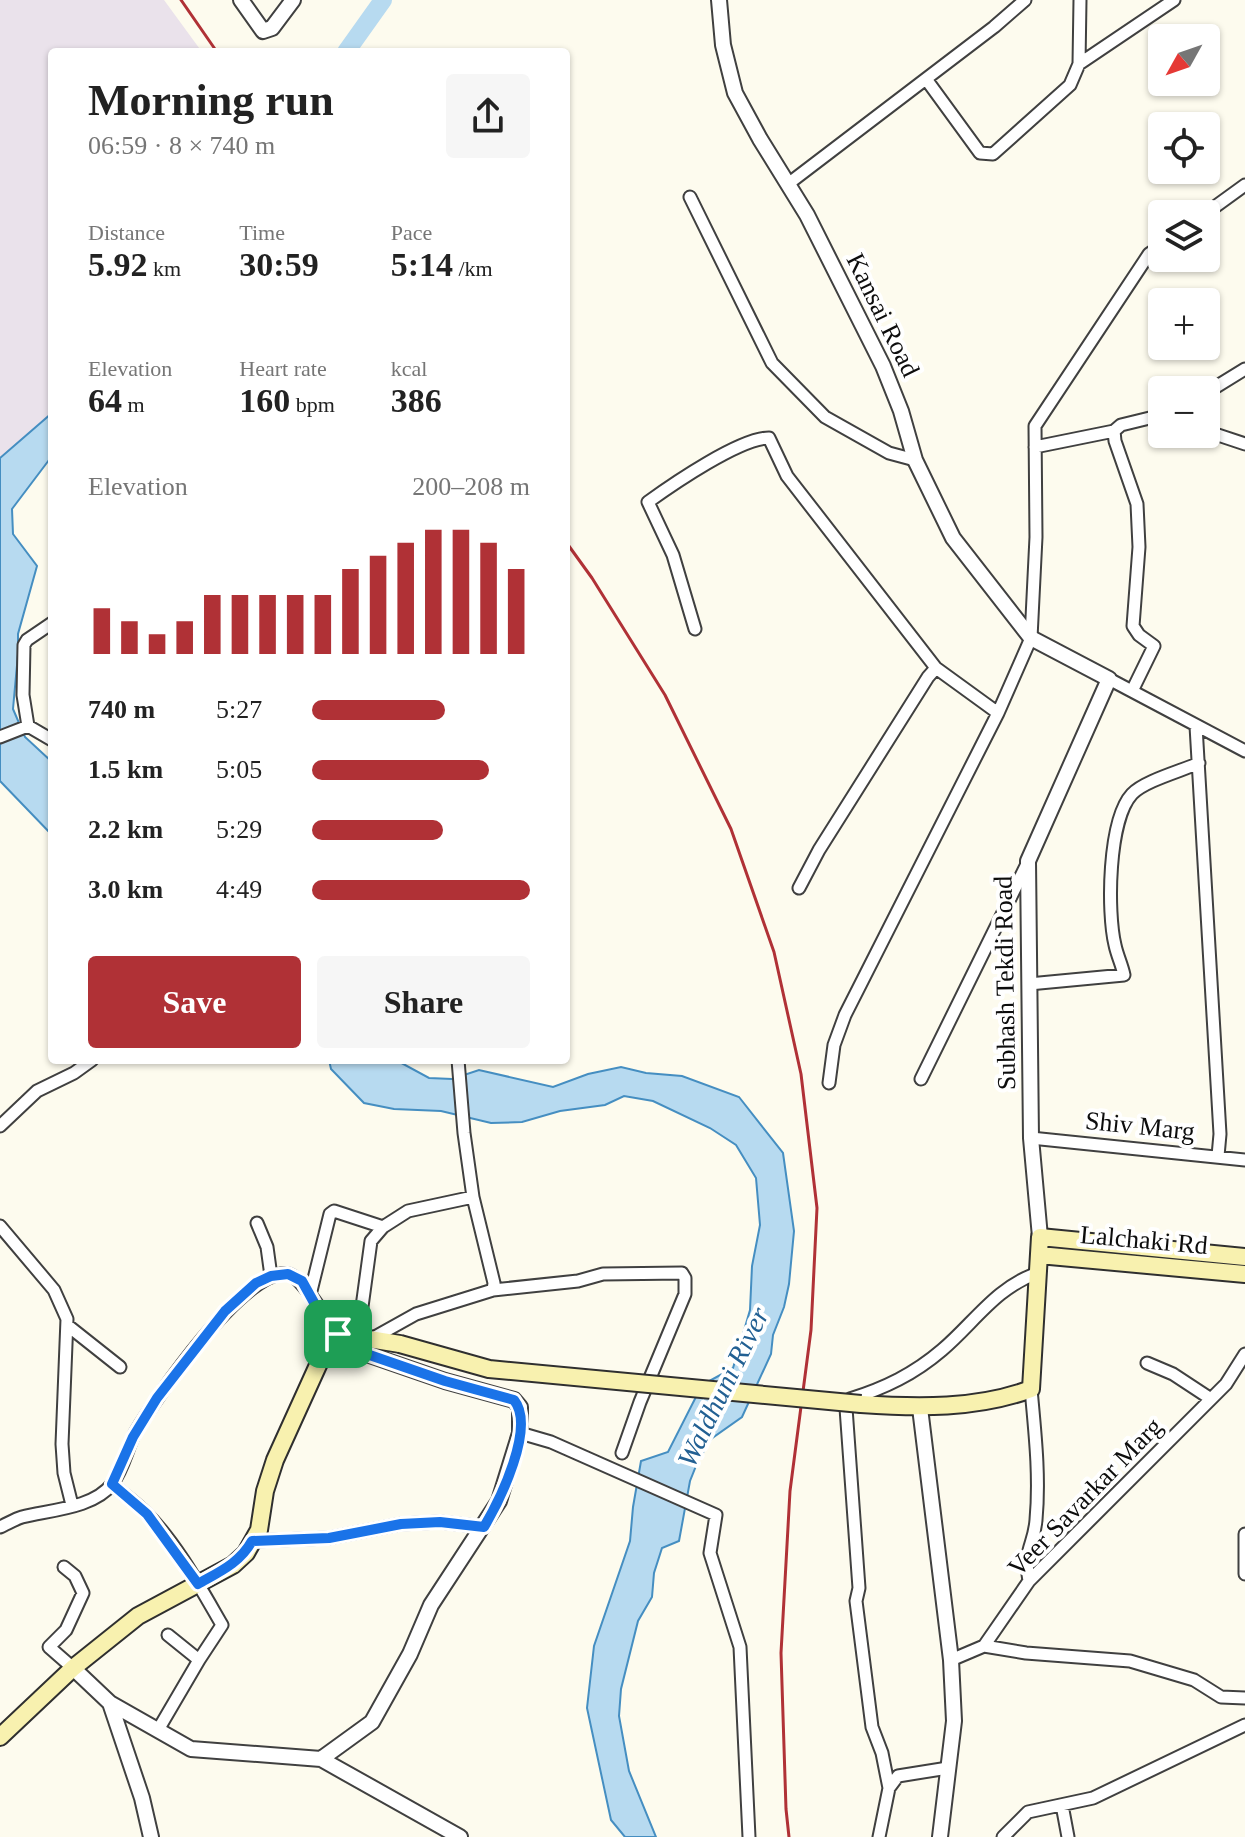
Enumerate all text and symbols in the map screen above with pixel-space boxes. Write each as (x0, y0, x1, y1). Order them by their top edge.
north arrow (1148, 24, 1220, 96)
map controls (1148, 24, 1220, 448)
button: share (446, 74, 530, 158)
text: Morning run (88, 76, 334, 125)
button: locate (1148, 112, 1220, 184)
text: 06:59 · 8 × 740 m (88, 131, 275, 160)
button: layers (1148, 200, 1220, 272)
text: Distance (88, 220, 165, 245)
text: Time (239, 220, 285, 245)
text: Pace (391, 220, 432, 245)
text: 5.92 (88, 246, 148, 283)
text: 30:59 (239, 246, 319, 283)
text: 5:14 (391, 246, 453, 283)
street label: Kansai Road (841, 249, 925, 381)
text: km (148, 256, 181, 281)
text: /km (453, 256, 493, 281)
button: + (1148, 288, 1220, 360)
text: Elevation (88, 356, 172, 381)
text: Heart rate (239, 356, 327, 381)
text: kcal (391, 356, 427, 381)
button: − (1148, 376, 1220, 448)
text: 64 (88, 382, 122, 419)
text: 160 (239, 382, 290, 419)
text: 386 (391, 382, 442, 419)
text: m (122, 392, 145, 417)
text: bpm (290, 392, 335, 417)
text: Elevation (88, 472, 188, 501)
text: 200–208 m (412, 472, 530, 501)
text: 740 m (88, 695, 155, 724)
text: 5:27 (216, 695, 262, 724)
text: 1.5 km (88, 755, 163, 784)
text: 5:05 (216, 755, 262, 784)
text: 2.2 km (88, 815, 163, 844)
text: 5:29 (216, 815, 262, 844)
text: 3.0 km (88, 875, 163, 904)
text: 4:49 (216, 875, 262, 904)
street label: Subhash Tekdi Road (989, 876, 1021, 1090)
button: Save (88, 956, 301, 1048)
button: Share (317, 956, 530, 1048)
street label: Shiv Marg (1084, 1106, 1196, 1146)
street label: Lalchaki Rd (1079, 1220, 1209, 1260)
pin (304, 1300, 372, 1368)
water label: Waldhuni River (671, 1302, 775, 1472)
icon: arrive (316, 1312, 360, 1356)
street label: Veer Savarkar Marg (1002, 1412, 1168, 1582)

